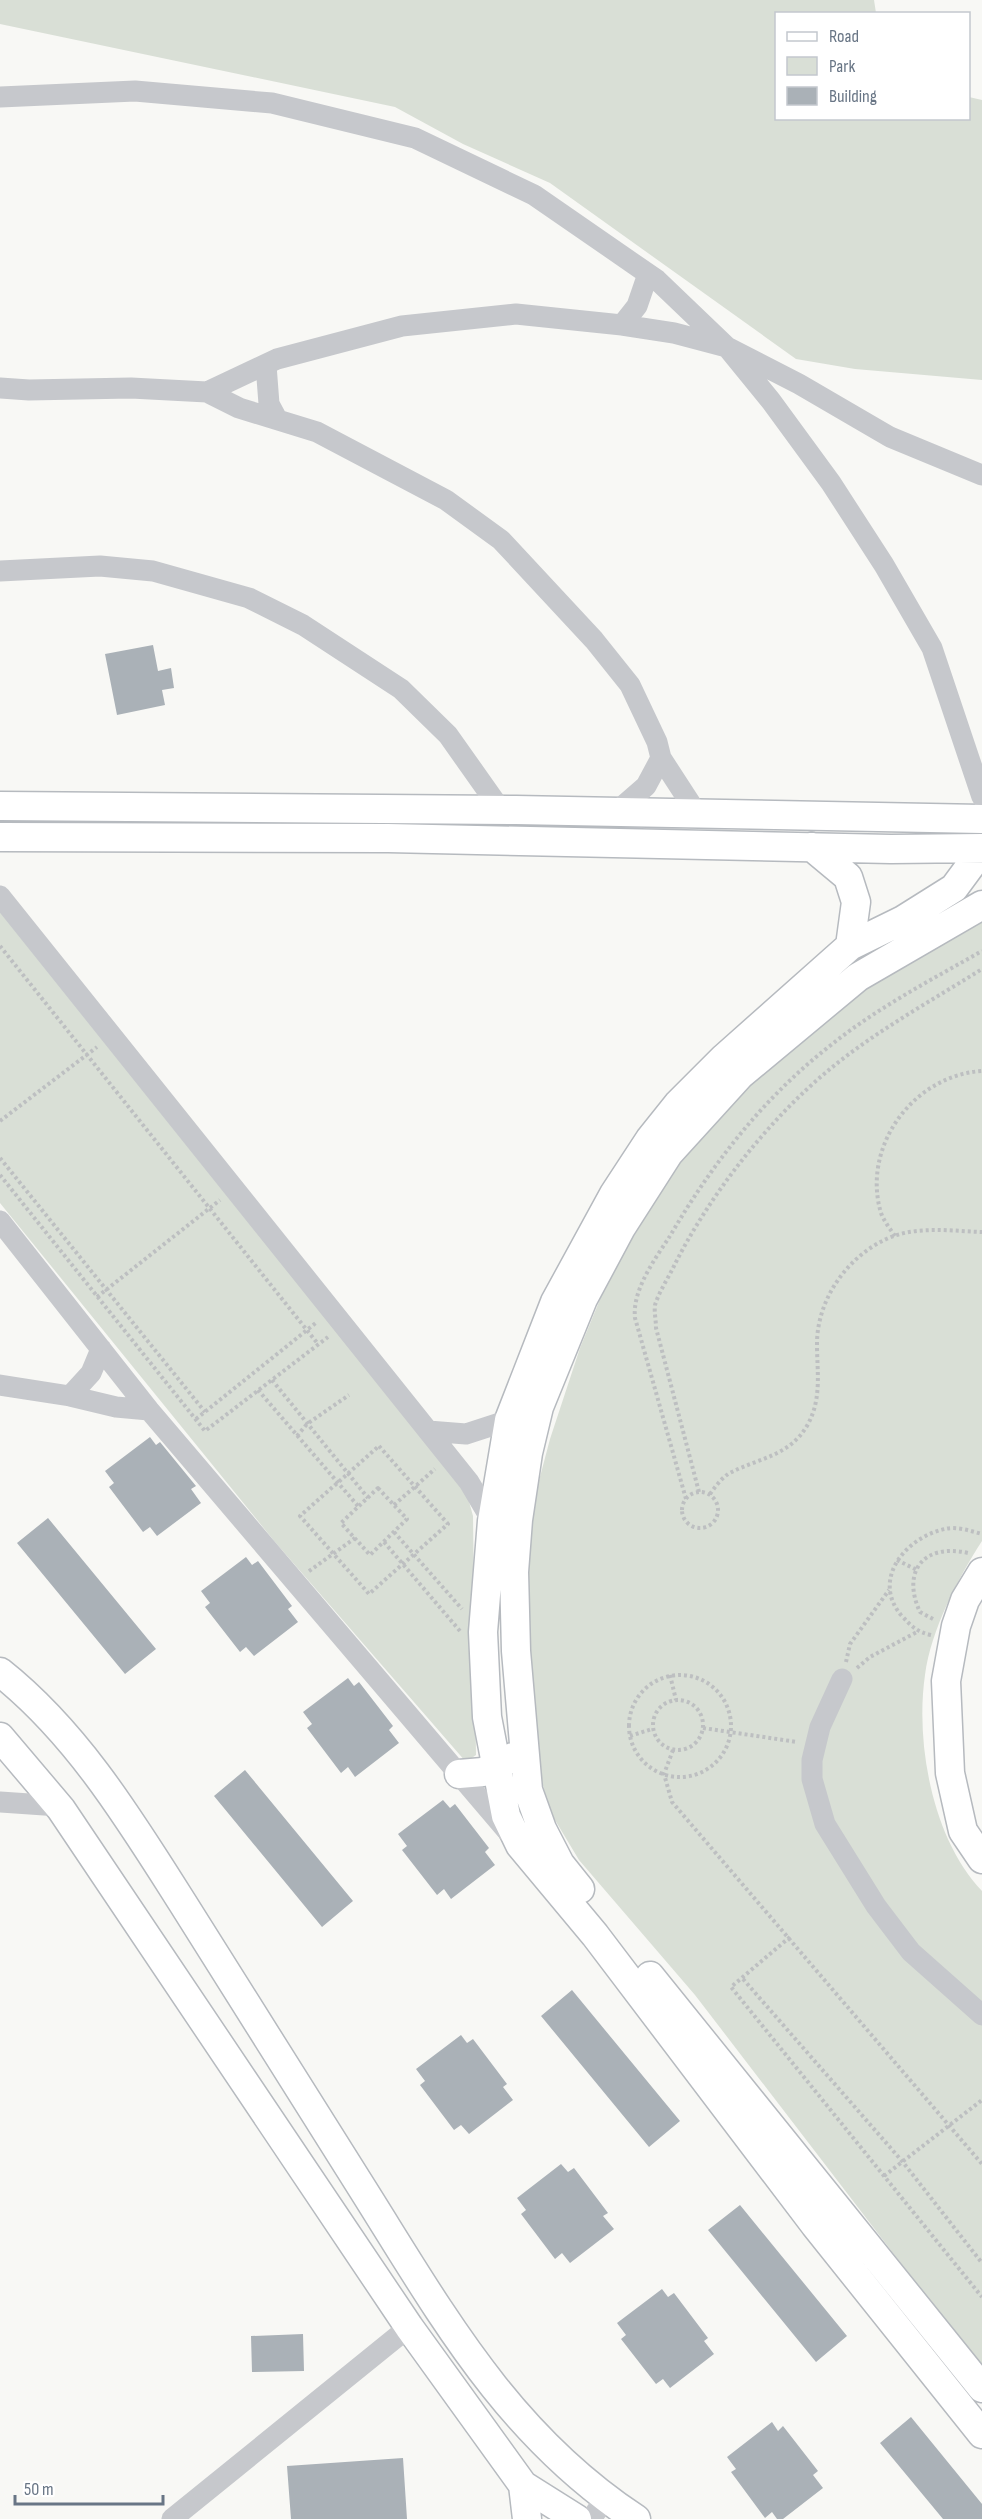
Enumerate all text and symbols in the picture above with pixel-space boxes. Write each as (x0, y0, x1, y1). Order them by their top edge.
legend (775, 12, 970, 120)
text: Road (829, 26, 859, 47)
text: Park (829, 56, 855, 77)
text: Building (829, 86, 877, 107)
scale bar (15, 2468, 164, 2506)
text: 50 m (24, 2479, 54, 2500)

